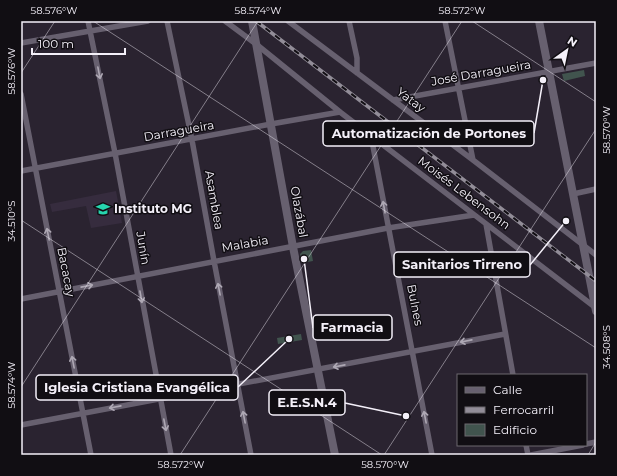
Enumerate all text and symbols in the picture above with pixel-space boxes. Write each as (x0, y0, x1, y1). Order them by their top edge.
text: 58.576°W (31, 4, 77, 17)
text: 58.574°W (235, 4, 281, 17)
text: 58.572°W (439, 4, 485, 17)
scale bar (32, 30, 125, 56)
north arrow (547, 30, 587, 70)
text: N (565, 33, 580, 50)
text: 100 m (38, 36, 74, 51)
text: 58.576°W (5, 48, 18, 94)
street label: José Darragueira (429, 56, 532, 89)
one-way arrow (95, 66, 103, 79)
street label: Yatay (394, 84, 429, 115)
text: 58.570°W (600, 106, 613, 154)
street label: Darragueira (143, 117, 215, 144)
callout: Automatización de Portones (323, 121, 534, 146)
text: Automatización de Portones (331, 125, 526, 141)
street label: Moisés Lebensohn (415, 153, 513, 232)
street label: Asamblea (202, 169, 227, 231)
street label: Olazábal (288, 185, 311, 239)
text: 34.510°S (5, 200, 18, 242)
one-way arrow (380, 200, 388, 213)
school or university icon: Instituto MG (95, 201, 111, 217)
place label: Instituto MG (114, 201, 192, 216)
one-way arrow (43, 228, 51, 241)
street label: Junín (133, 229, 154, 266)
street label: Malabia (220, 232, 270, 255)
street label: Bacacay (54, 246, 79, 298)
callout: Sanitarios Tirreno (394, 252, 530, 277)
text: Sanitarios Tirreno (402, 256, 522, 272)
one-way arrow (80, 282, 93, 290)
one-way arrow (215, 283, 223, 296)
street label: Bulnes (404, 283, 427, 327)
one-way arrow (137, 290, 145, 303)
callout: Farmacia (313, 315, 392, 340)
text: Farmacia (321, 319, 383, 335)
text: 34.508°S (600, 325, 613, 369)
one-way arrow (460, 337, 473, 345)
one-way arrow (68, 356, 76, 369)
text: 58.574°W (5, 362, 18, 408)
one-way arrow (333, 362, 346, 370)
legend (457, 374, 587, 446)
callout: Iglesia Cristiana Evangélica (36, 375, 238, 400)
text: Iglesia Cristiana Evangélica (44, 379, 230, 395)
text: Calle (493, 382, 522, 397)
callout: E.E.S.N.4 (269, 390, 345, 415)
text: E.E.S.N.4 (277, 394, 337, 410)
text: Ferrocarril (493, 402, 554, 417)
one-way arrow (108, 403, 121, 411)
one-way arrow (240, 411, 248, 424)
one-way arrow (421, 411, 429, 424)
one-way arrow (161, 418, 169, 431)
text: Edificio (493, 422, 537, 437)
text: 58.572°W (158, 458, 204, 471)
text: 58.570°W (361, 458, 409, 471)

